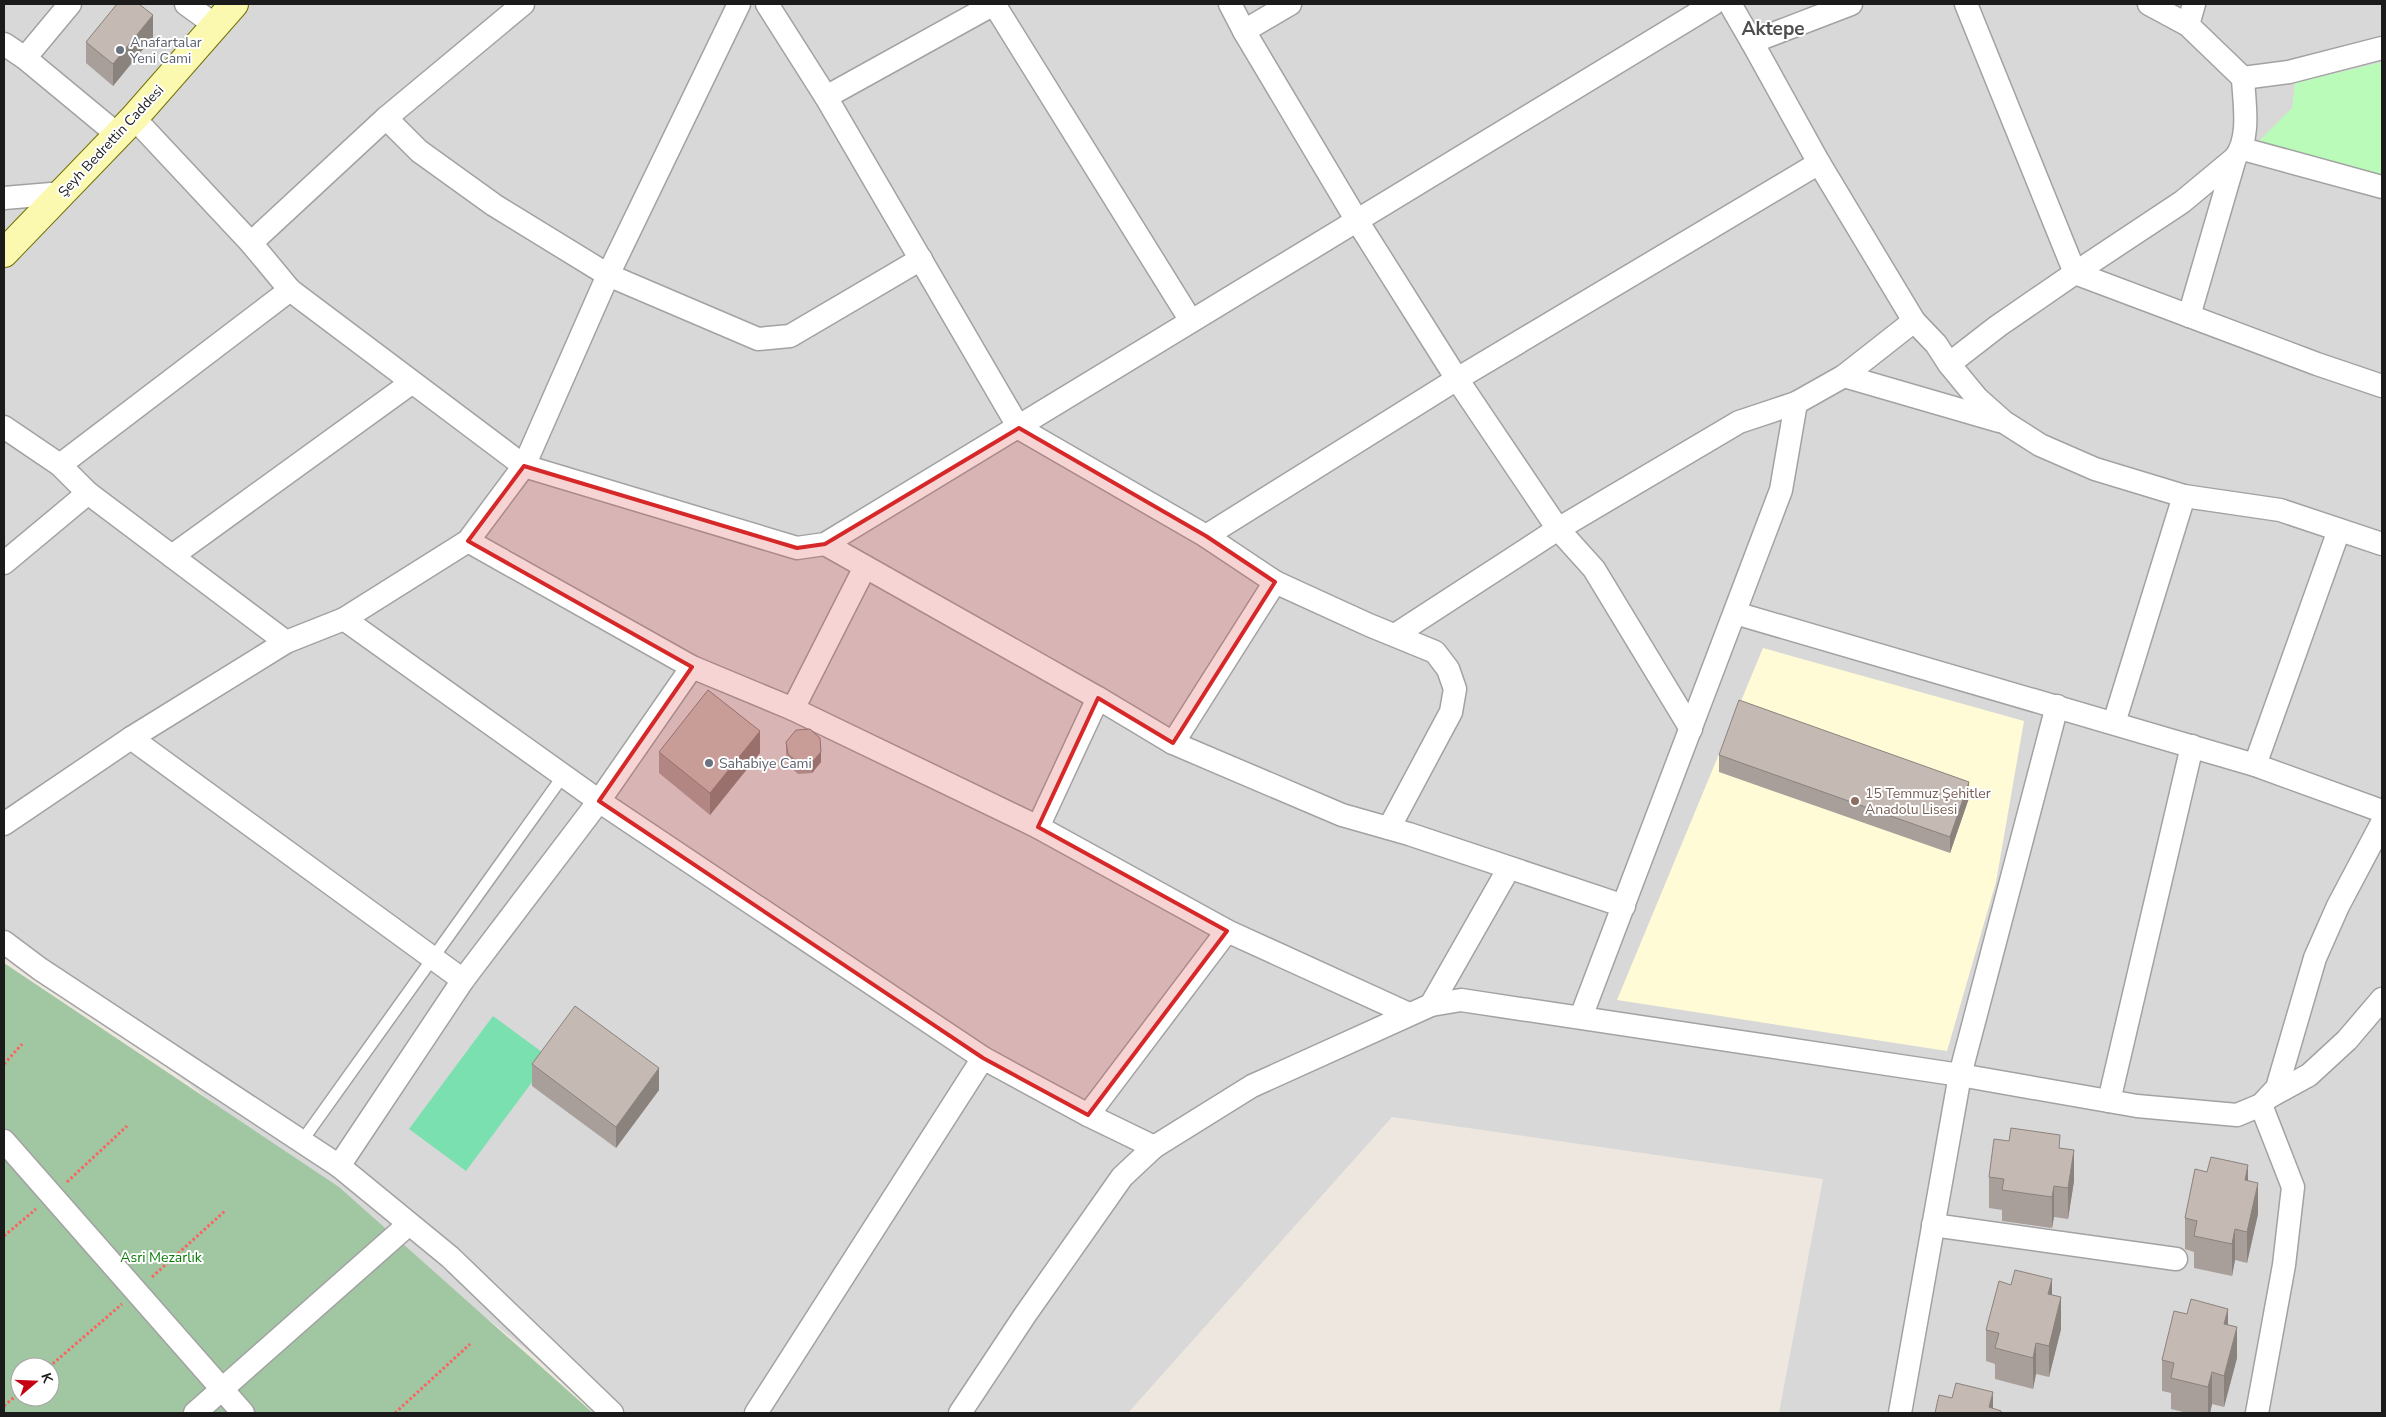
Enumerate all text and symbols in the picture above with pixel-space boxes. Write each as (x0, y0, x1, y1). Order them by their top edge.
district label: Aktepe (1741, 16, 1805, 42)
place label: Anafartalar Yeni Cami (129, 33, 202, 68)
marker: Anafartalar Yeni Cami (114, 44, 126, 56)
street label: Şeyh Bedrettin Caddesi (54, 81, 168, 201)
place label: Sahabiye Cami (719, 754, 812, 773)
marker: Sahabiye Cami (703, 757, 715, 769)
place label: 15 Temmuz Şehitler Anadolu Lisesi (1865, 784, 1991, 819)
marker: 15 Temmuz Şehitler Anadolu Lisesi (1849, 795, 1861, 807)
park label: Asri Mezarlık (120, 1248, 203, 1267)
north arrow (10, 1357, 60, 1407)
text: K (36, 1370, 58, 1386)

